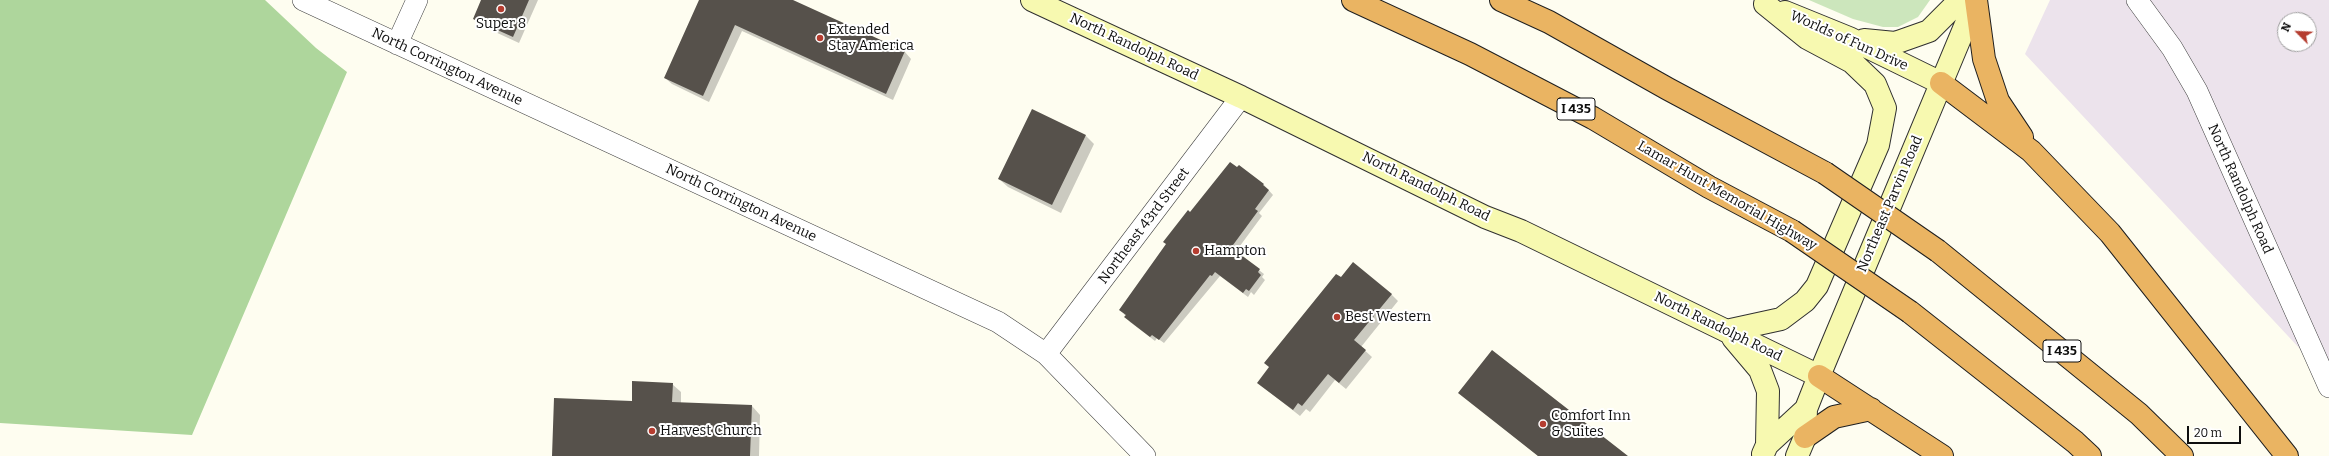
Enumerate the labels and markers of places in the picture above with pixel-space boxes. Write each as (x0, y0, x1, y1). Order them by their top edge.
marker: Super 8 (496, 4, 506, 14)
place label: Super 8 (476, 16, 526, 32)
place label: Extended Stay America (828, 22, 914, 54)
marker: Extended Stay America (815, 33, 825, 43)
place label: Hampton (1204, 243, 1266, 259)
marker: Hampton (1191, 246, 1201, 256)
place label: Best Western (1345, 309, 1431, 325)
marker: Best Western (1332, 312, 1342, 322)
place label: Comfort Inn & Suites (1551, 408, 1631, 440)
marker: Comfort Inn & Suites (1538, 419, 1548, 429)
place label: Harvest Church (660, 423, 762, 439)
marker: Harvest Church (647, 426, 657, 436)

